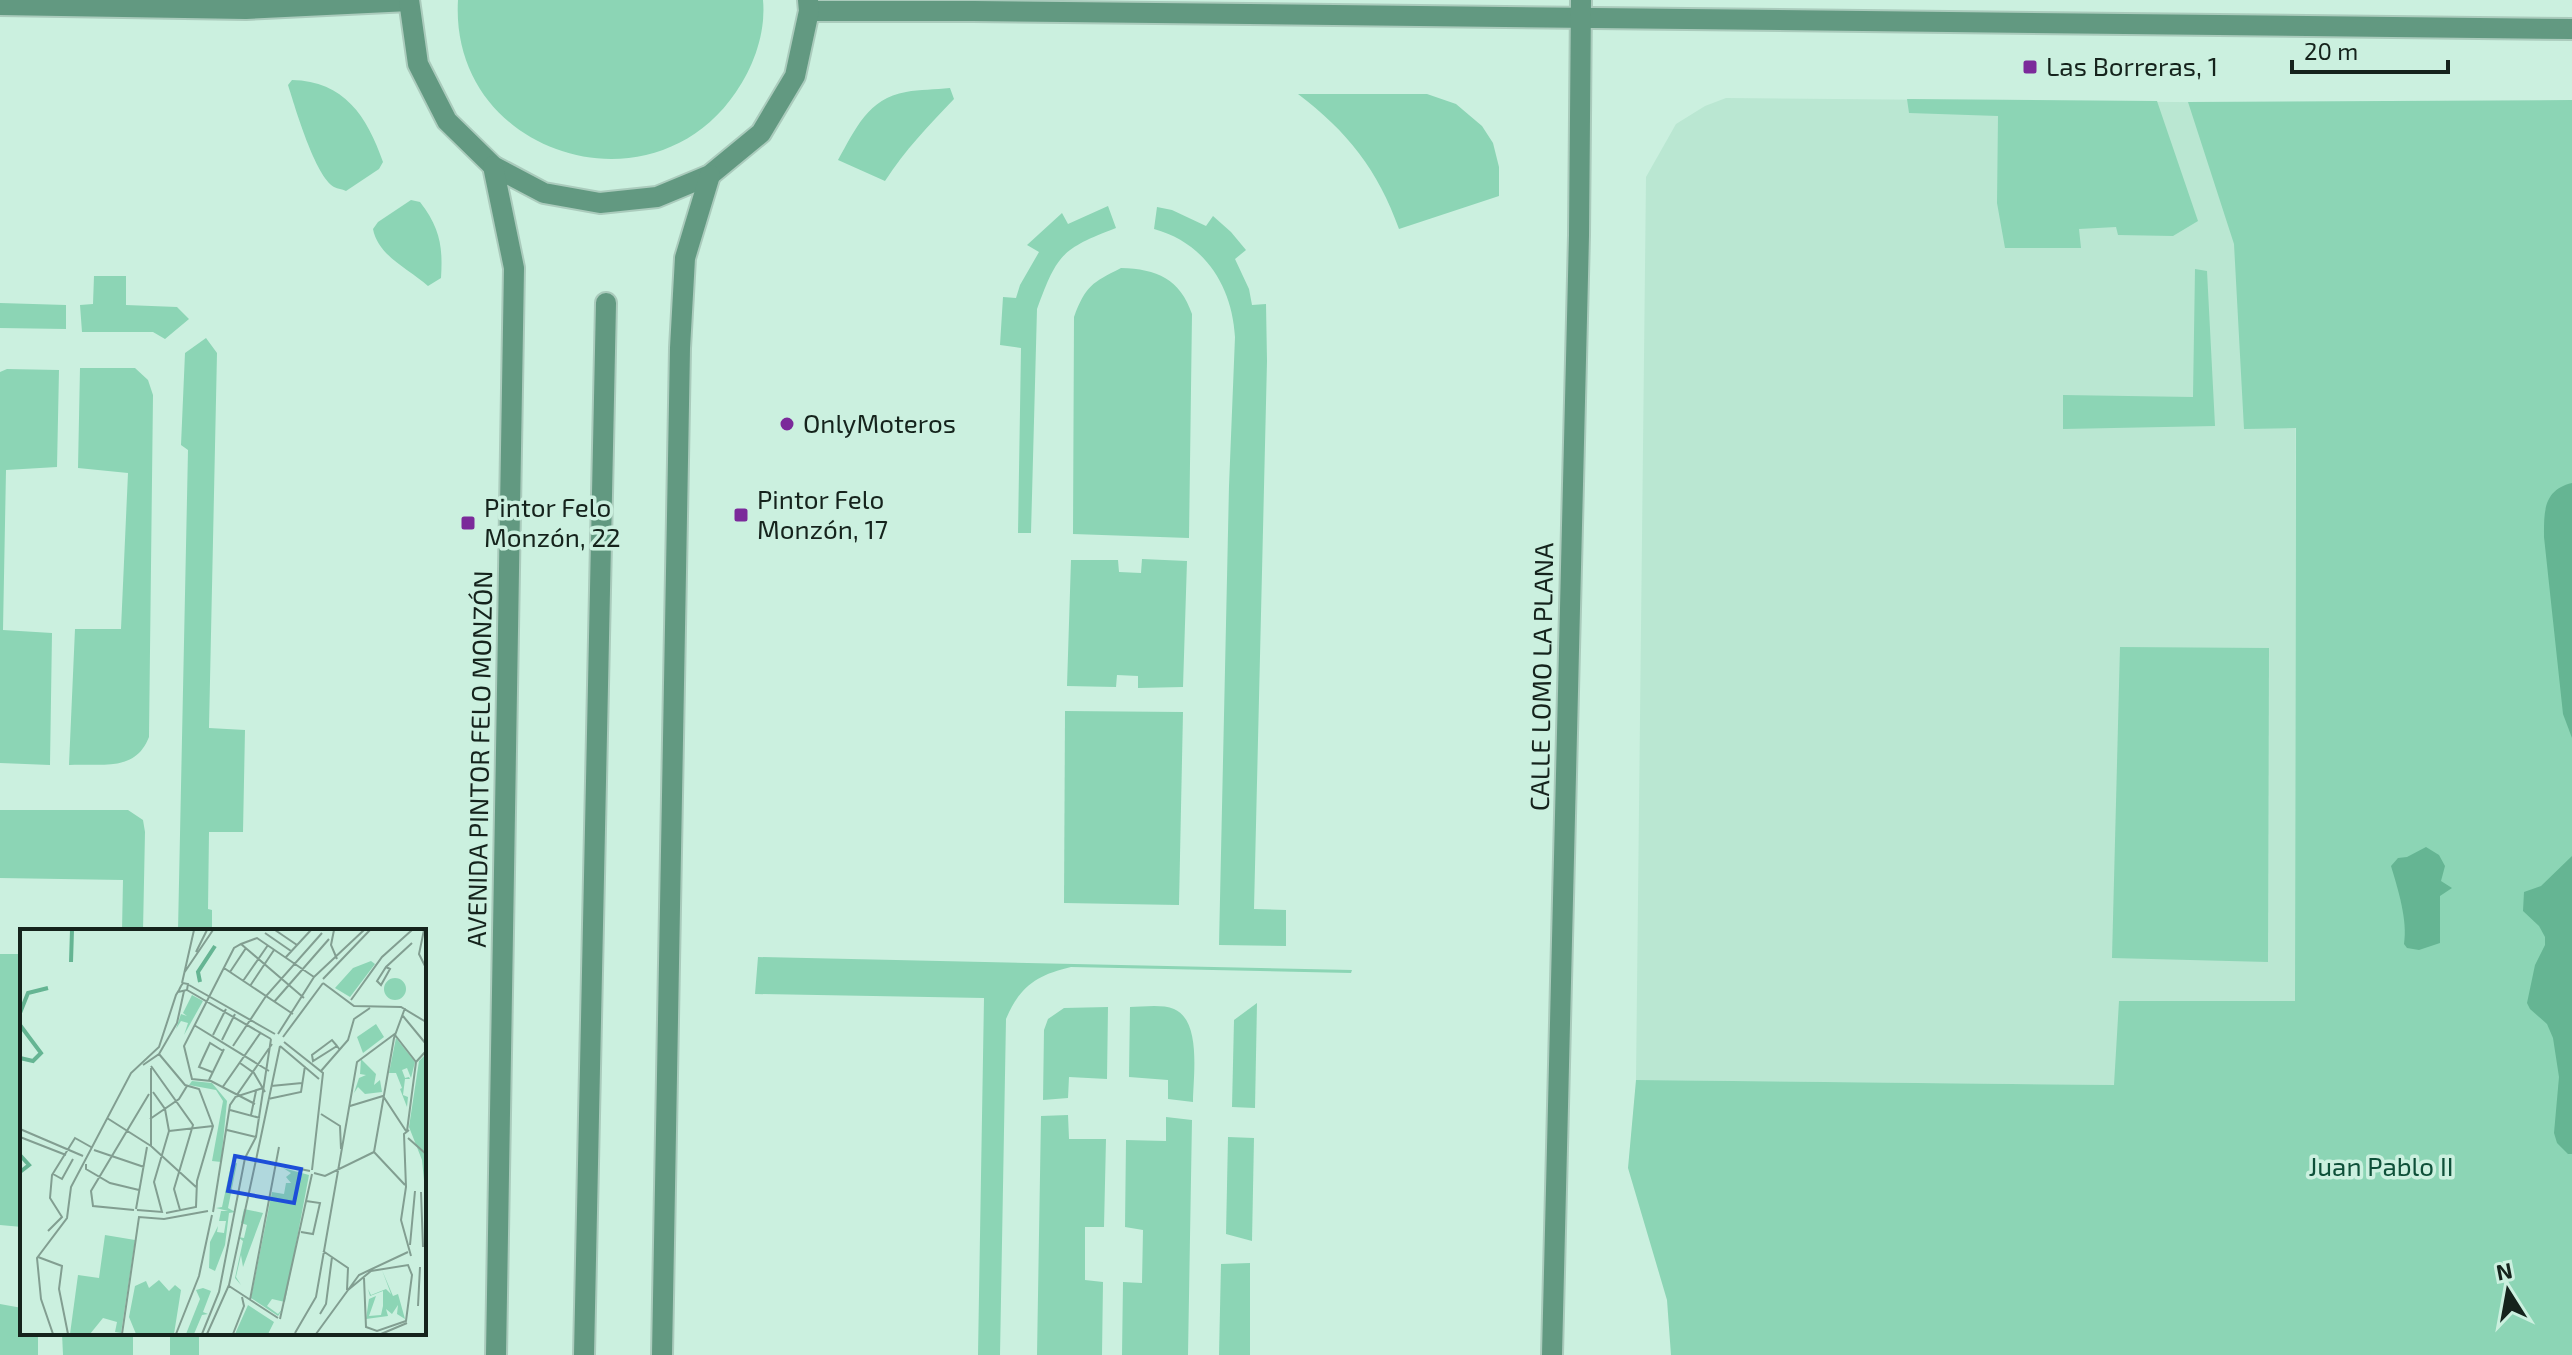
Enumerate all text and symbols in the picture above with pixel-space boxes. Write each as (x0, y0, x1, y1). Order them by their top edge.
scale bar (2292, 24, 2448, 74)
text: 20 m (2304, 36, 2358, 65)
place label: Las Borreras, 1 (2046, 50, 2218, 81)
marker: Las Borreras, 1 (2021, 58, 2039, 76)
place label: OnlyMoteros (803, 407, 956, 438)
marker: OnlyMoteros (778, 415, 796, 433)
place label: Pintor Felo Monzón, 17 (757, 483, 888, 544)
place label: Pintor Felo Monzón, 22 (484, 491, 621, 552)
marker: Pintor Felo Monzón, 17 (732, 506, 750, 524)
marker: Pintor Felo Monzón, 22 (459, 514, 477, 532)
street label: CALLE LOMO LA PLANA (1523, 542, 1558, 811)
street label: AVENIDA PINTOR FELO MONZÓN (460, 570, 497, 948)
inset map (20, 929, 426, 1335)
park label: Juan Pablo II (2308, 1150, 2454, 1181)
north arrow (2468, 1251, 2548, 1331)
text: N (2494, 1256, 2514, 1285)

